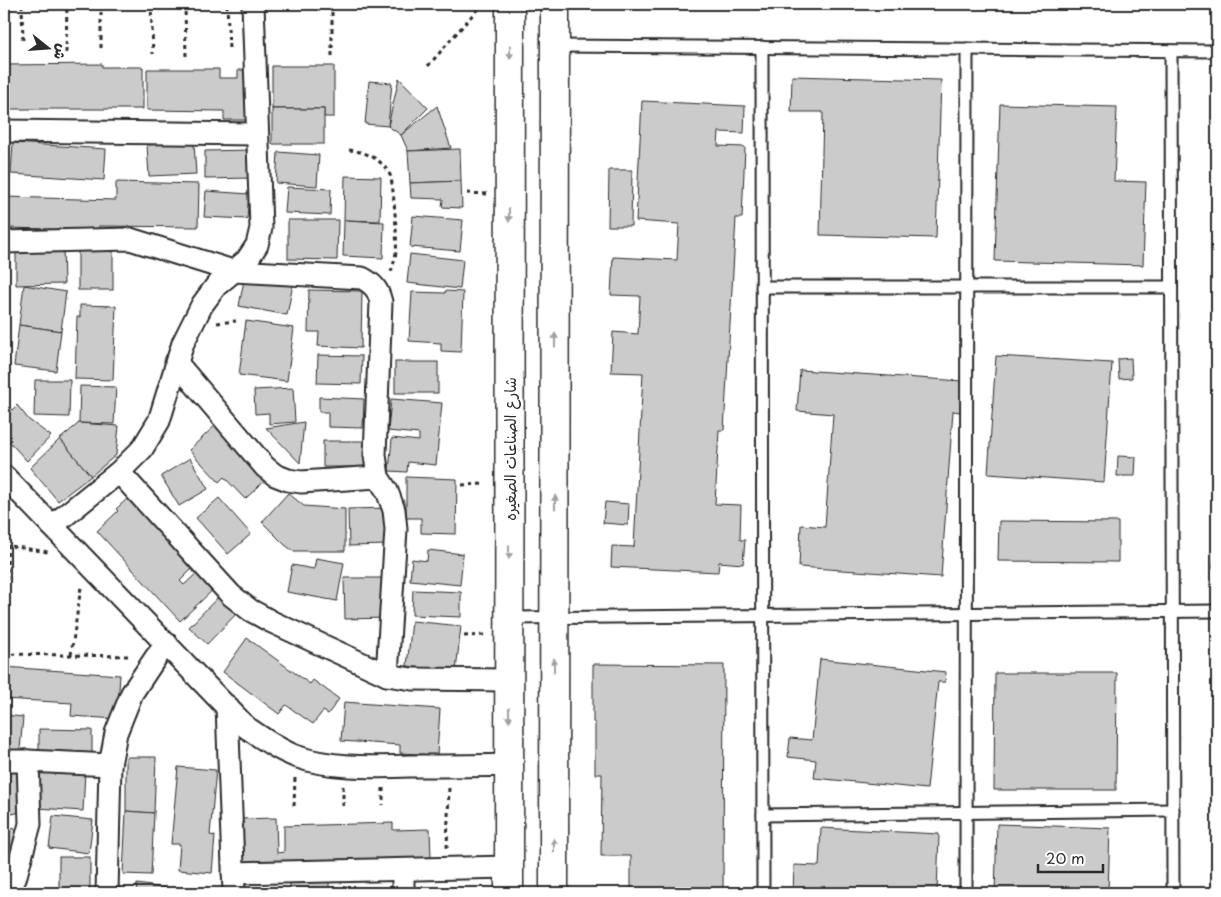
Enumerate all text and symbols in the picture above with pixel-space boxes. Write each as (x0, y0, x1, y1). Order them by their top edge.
north arrow (22, 22, 72, 72)
text: ش (49, 42, 73, 62)
one-way arrow (506, 45, 514, 61)
one-way arrow (505, 207, 513, 223)
one-way arrow (551, 331, 559, 347)
street label: شارع الصناعات الصغيره (498, 377, 521, 521)
one-way arrow (551, 494, 559, 510)
one-way arrow (505, 545, 513, 561)
one-way arrow (550, 656, 558, 672)
one-way arrow (505, 707, 513, 723)
one-way arrow (550, 836, 558, 852)
scale bar (1038, 842, 1104, 874)
text: 20 m (1046, 846, 1085, 869)

